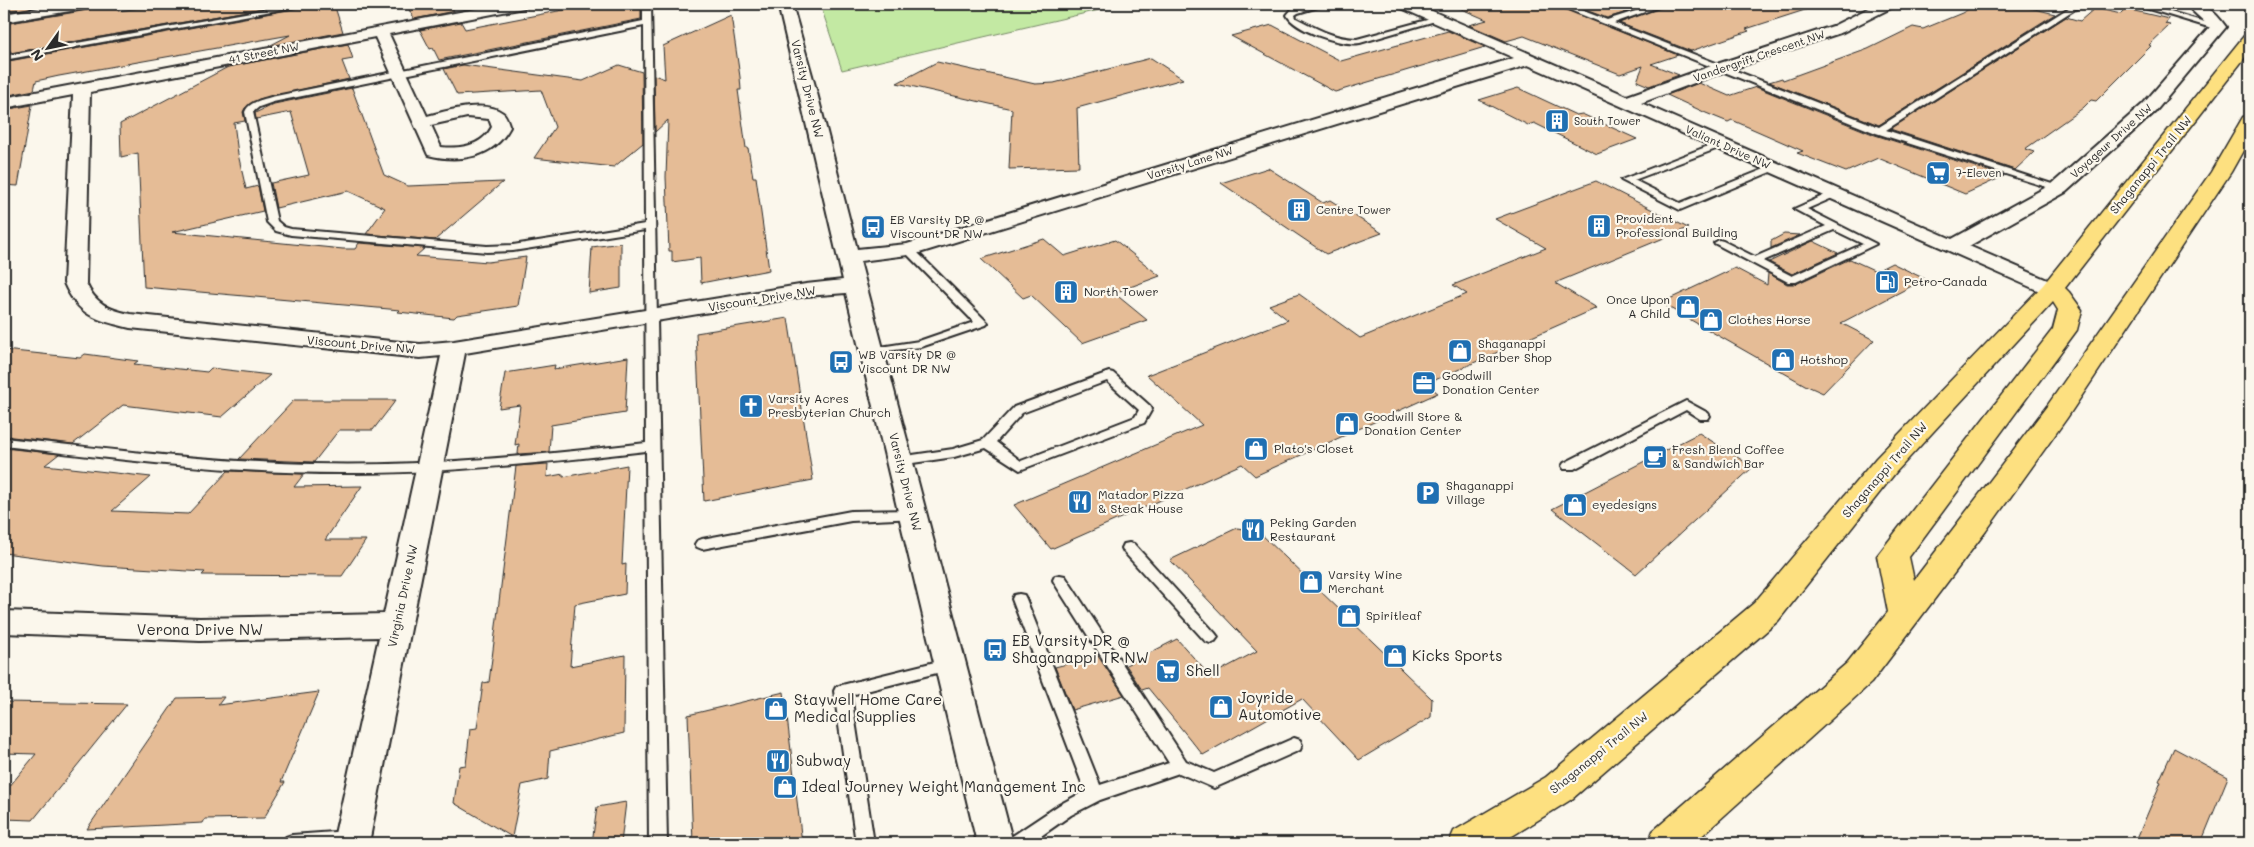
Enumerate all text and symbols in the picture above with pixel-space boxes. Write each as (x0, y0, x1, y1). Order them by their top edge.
north arrow (22, 22, 72, 72)
street label: Vandergrift Crescent NW (1691, 26, 1827, 85)
street label: 41 Street NW (228, 38, 300, 67)
street label: Varsity Drive NW (788, 38, 828, 140)
text: N (26, 46, 48, 65)
street label: Voyageur Drive NW (2067, 100, 2155, 181)
building icon: South Tower (1544, 108, 1570, 134)
street label: Shaganappi Trail NW (2106, 112, 2195, 217)
place label: South Tower (1574, 113, 1641, 128)
street label: Valiant Drive NW (1683, 121, 1773, 172)
street label: Varsity Lane NW (1145, 142, 1235, 183)
supermarket icon: 7-Eleven (1925, 160, 1951, 186)
place label: 7-Eleven (1956, 165, 2001, 180)
building icon: Centre Tower (1286, 197, 1312, 223)
place label: Centre Tower (1316, 202, 1391, 217)
place label: Provident Professional Building (1616, 210, 1738, 240)
place label: EB Varsity DR @ Viscount DR NW (890, 211, 985, 241)
building icon: Provident Professional Building (1586, 213, 1612, 239)
bus stop icon: EB Varsity DR @ Viscount DR NW (860, 214, 886, 240)
fuel station icon: Petro-Canada (1874, 269, 1900, 295)
place label: Petro-Canada (1904, 273, 1988, 289)
building icon: North Tower (1053, 279, 1079, 305)
street label: Viscount Drive NW (707, 282, 817, 314)
place label: North Tower (1084, 283, 1158, 299)
place label: Once Upon A Child (1606, 291, 1670, 321)
shop icon: Once Upon A Child (1675, 294, 1701, 320)
shop icon: Clothes Horse (1698, 307, 1724, 333)
place label: Clothes Horse (1728, 311, 1811, 327)
street label: Viscount Drive NW (306, 331, 416, 357)
place label: Shaganappi Barber Shop (1478, 335, 1552, 365)
shop icon: Shaganappi Barber Shop (1447, 338, 1473, 364)
place label: WB Varsity DR @ Viscount DR NW (858, 346, 956, 376)
shop icon: Hotshop (1770, 347, 1796, 373)
bus stop icon: WB Varsity DR @ Viscount DR NW (828, 349, 854, 375)
place label: Hotshop (1800, 351, 1848, 367)
place label: Goodwill Donation Center (1442, 367, 1539, 397)
office icon: Goodwill Donation Center (1411, 370, 1437, 396)
place label: Varsity Acres Presbyterian Church (768, 390, 891, 420)
church icon: Varsity Acres Presbyterian Church (738, 393, 764, 419)
place label: Goodwill Store & Donation Center (1364, 408, 1463, 438)
shop icon: Goodwill Store & Donation Center (1334, 411, 1360, 437)
street label: Shaganappi Trail NW (1838, 418, 1930, 521)
street label: Varsity Drive NW (886, 431, 926, 533)
shop icon: Plato's Closet (1243, 436, 1269, 462)
place label: Plato's Closet (1274, 440, 1354, 456)
place label: Fresh Blend Coffee & Sandwich Bar (1672, 441, 1784, 471)
cafe icon: Fresh Blend Coffee & Sandwich Bar (1642, 444, 1668, 470)
place label: Shaganappi Village (1446, 477, 1514, 507)
parking icon: Shaganappi Village (1415, 480, 1441, 506)
place label: Matador Pizza & Steak House (1098, 486, 1184, 516)
restaurant icon: Matador Pizza & Steak House (1067, 489, 1093, 515)
shop icon: eyedesigns (1562, 492, 1588, 518)
place label: eyedesigns (1592, 496, 1657, 512)
place label: Peking Garden Restaurant (1270, 514, 1356, 544)
restaurant icon: Peking Garden Restaurant (1240, 517, 1266, 543)
street label: Virginia Drive NW (383, 543, 421, 649)
place label: Varsity Wine Merchant (1328, 566, 1402, 596)
shop icon: Varsity Wine Merchant (1298, 569, 1324, 595)
shop icon: Spiritleaf (1336, 603, 1362, 629)
place label: Spiritleaf (1366, 607, 1422, 623)
street label: Verona Drive NW (137, 619, 263, 639)
place label: EB Varsity DR @ Shaganappi TR NW (1012, 630, 1149, 667)
bus stop icon: EB Varsity DR @ Shaganappi TR NW (982, 637, 1008, 663)
shop icon: Kicks Sports (1382, 643, 1408, 669)
place label: Kicks Sports (1412, 645, 1503, 665)
supermarket icon: Shell (1155, 658, 1181, 684)
place label: Shell (1186, 660, 1220, 680)
place label: Joyride Automotive (1238, 687, 1321, 724)
place label: Staywell Home Care Medical Supplies (794, 689, 942, 726)
shop icon: Joyride Automotive (1208, 694, 1234, 720)
shop icon: Staywell Home Care Medical Supplies (763, 696, 789, 722)
street label: Shaganappi Trail NW (1546, 708, 1651, 797)
restaurant icon: Subway (765, 748, 791, 774)
place label: Subway (796, 750, 851, 770)
shop icon: Ideal Journey Weight Management Inc (772, 774, 798, 800)
place label: Ideal Journey Weight Management Inc (802, 776, 1086, 796)

